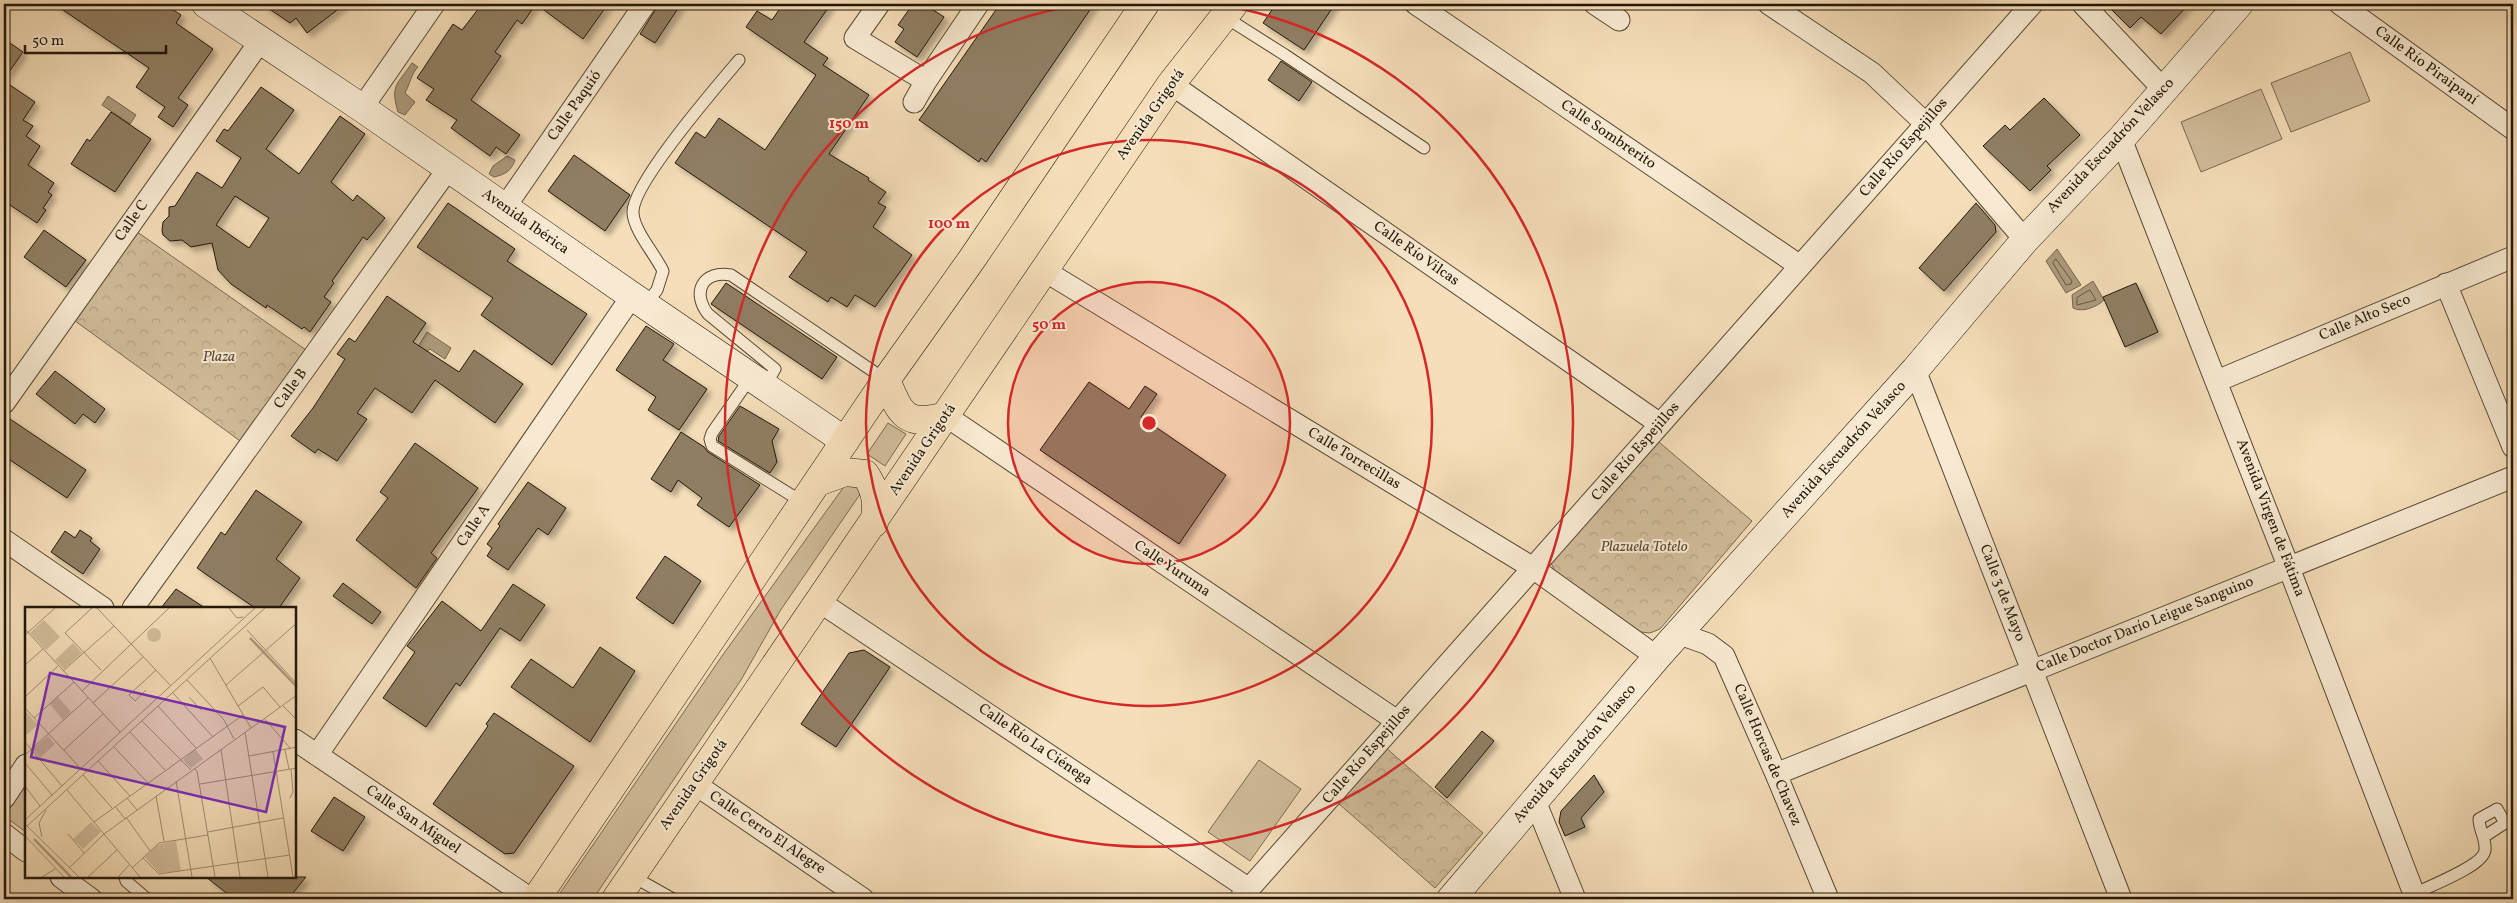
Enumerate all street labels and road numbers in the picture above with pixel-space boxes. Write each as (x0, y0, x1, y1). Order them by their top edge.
street label: Calle Río Piraipaní (2370, 21, 2482, 111)
street label: Avenida Grigotá (1112, 65, 1190, 165)
street label: Calle Paquió (543, 67, 607, 145)
street label: Avenida Escuadrón Velasco (2043, 74, 2179, 218)
street label: Calle Río Espejillos (1855, 94, 1953, 202)
street label: Calle Sombrerito (1556, 95, 1660, 175)
street label: Avenida Ibérica (477, 184, 573, 260)
street label: Calle C (110, 196, 154, 246)
street label: Calle Río Vilcas (1369, 216, 1463, 292)
street label: Calle Alto Seco (2316, 289, 2414, 347)
street label: Calle B (269, 364, 313, 414)
street label: Avenida Escuadrón Velasco (1777, 377, 1911, 523)
street label: Calle Río Espejillos (1587, 398, 1685, 506)
street label: Avenida Grigotá (884, 400, 962, 500)
street label: Calle Torrecillas (1303, 423, 1405, 495)
street label: Avenida Virgen de Fátima (2230, 436, 2310, 600)
street label: Calle A (452, 500, 496, 551)
street label: Calle Yuruma (1129, 536, 1215, 602)
street label: Calle 3 de Mayo (1974, 541, 2030, 645)
street label: Calle Doctor Darío Leigue Sanguino (2033, 572, 2257, 678)
street label: Avenida Escuadrón Velasco (1509, 680, 1641, 828)
street label: Calle Horcas de Chavez (1728, 681, 1806, 829)
street label: Calle Río La Ciénega (974, 699, 1096, 791)
street label: Calle Río Espejillos (1318, 701, 1416, 809)
street label: Avenida Grigotá (655, 735, 733, 835)
street label: Calle San Miguel (361, 780, 465, 860)
street label: Calle Cerro El Alegre (705, 786, 829, 880)

